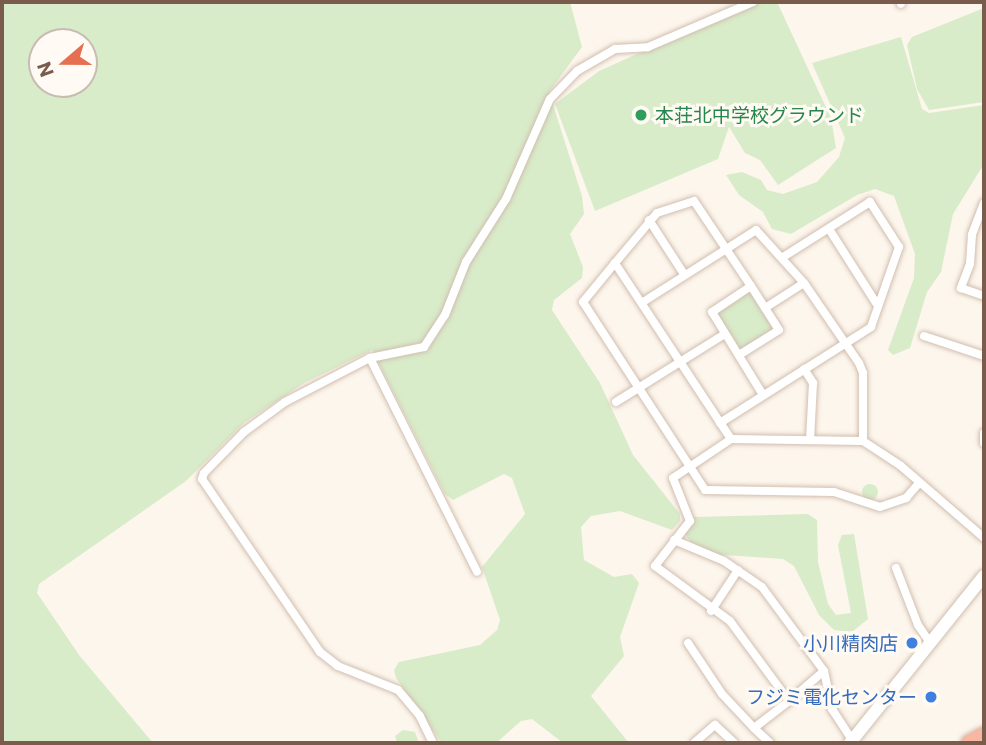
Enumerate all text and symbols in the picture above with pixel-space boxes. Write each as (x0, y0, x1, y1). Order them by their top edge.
north arrow (28, 28, 98, 98)
text: N (31, 59, 58, 80)
place label: 本荘北中学校グラウンド (655, 104, 864, 126)
marker: 本荘北中学校グラウンド (633, 107, 649, 123)
place label: 小川精肉店 (803, 632, 898, 654)
marker: 小川精肉店 (904, 635, 920, 651)
place label: フジミ電化センター (746, 686, 917, 708)
marker: フジミ電化センター (923, 689, 939, 705)

